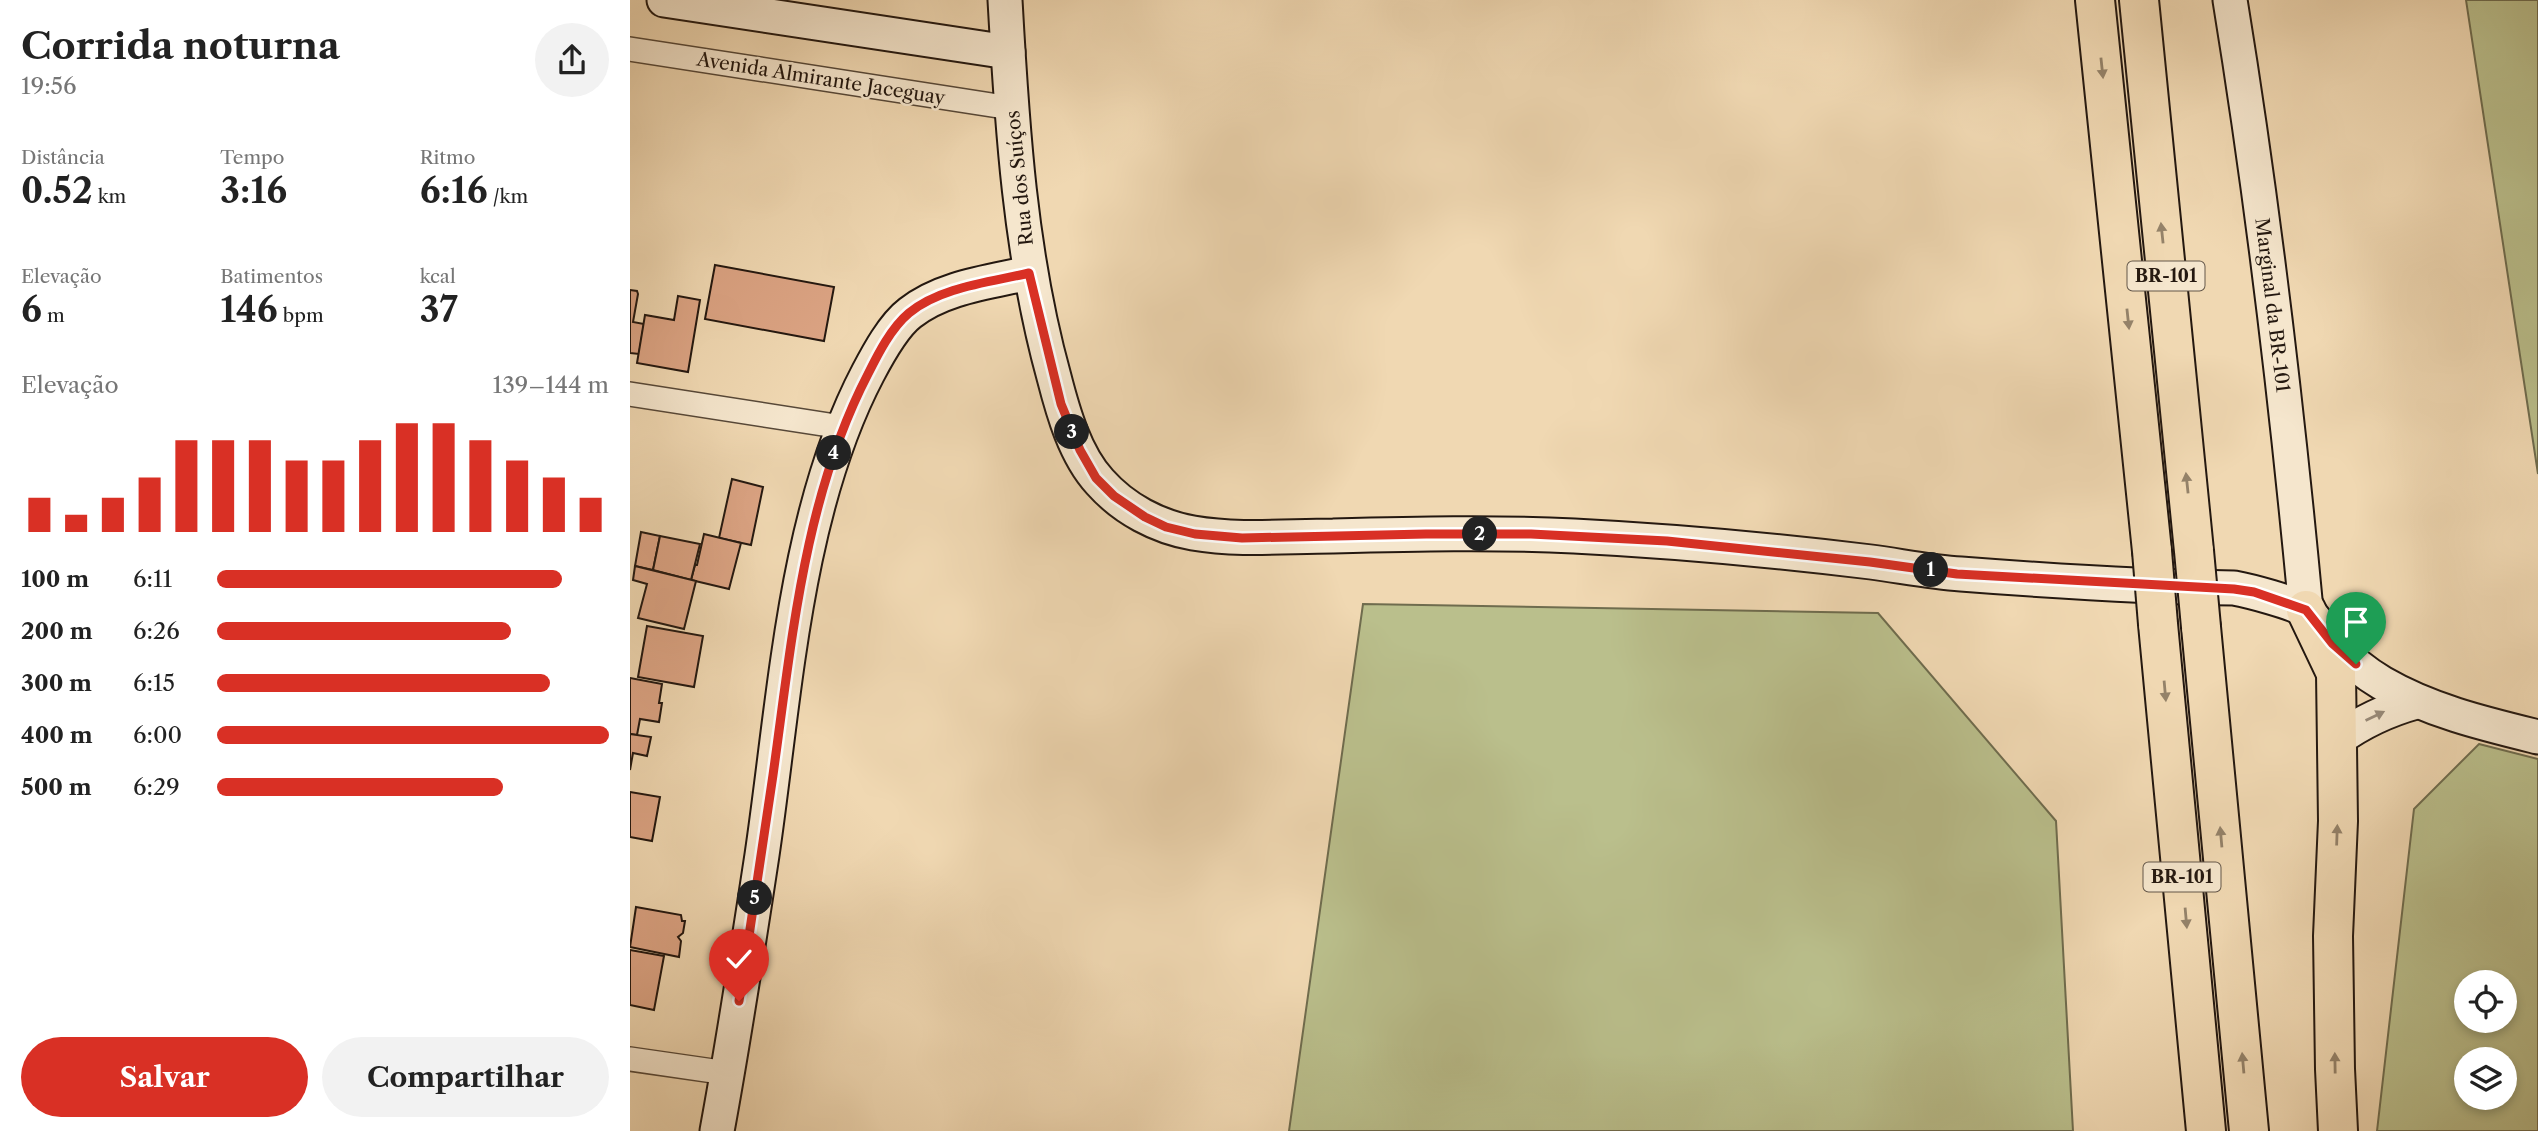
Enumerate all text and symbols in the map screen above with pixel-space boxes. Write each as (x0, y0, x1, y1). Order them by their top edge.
text: Corrida noturna (21, 22, 340, 69)
button: share (535, 23, 609, 97)
street label: Avenida Almirante Jaceguay (694, 47, 947, 110)
one-way arrow (2097, 57, 2108, 79)
text: 19:56 (21, 72, 77, 100)
street label: Rua dos Suíços (1001, 109, 1038, 247)
text: Distância (21, 146, 105, 169)
text: Tempo (220, 146, 284, 169)
text: Ritmo (420, 146, 475, 169)
text: 0.52 (21, 169, 93, 212)
text: 3:16 (220, 169, 287, 212)
text: 6:16 (420, 169, 488, 212)
text: km (93, 185, 126, 208)
text: /km (488, 185, 528, 208)
street label: Marginal da BR-101 (2250, 217, 2295, 394)
one-way arrow (2156, 221, 2167, 243)
road number: BR-101 (2128, 262, 2204, 290)
text: Elevação (21, 265, 102, 288)
text: Batimentos (220, 265, 323, 288)
text: kcal (420, 265, 456, 288)
text: 6 (21, 288, 42, 331)
text: 146 (220, 288, 278, 331)
text: 37 (420, 288, 458, 331)
text: m (42, 304, 65, 327)
text: bpm (278, 304, 324, 327)
one-way arrow (2123, 308, 2134, 330)
text: Elevação (21, 371, 119, 399)
text: 139–144 m (493, 371, 609, 399)
pin: 3 (1054, 414, 1090, 450)
text: 3 (1066, 420, 1077, 443)
pin: 4 (816, 435, 852, 470)
text: 4 (828, 441, 839, 464)
one-way arrow (2181, 472, 2192, 494)
pin: 2 (1462, 516, 1498, 552)
text: 2 (1474, 522, 1485, 545)
pin: 1 (1914, 552, 1948, 588)
text: 1 (1926, 558, 1935, 581)
text: 100 m (21, 565, 89, 593)
text: 6:11 (133, 565, 172, 593)
pin (2326, 592, 2386, 664)
icon: arrive (2337, 603, 2375, 641)
text: 200 m (21, 617, 93, 645)
text: 6:26 (133, 617, 180, 645)
text: 300 m (21, 669, 92, 697)
text: 6:15 (133, 669, 175, 697)
one-way arrow (2160, 681, 2171, 703)
one-way arrow (2365, 710, 2385, 722)
text: 400 m (21, 721, 93, 749)
text: 6:00 (133, 721, 182, 749)
text: 500 m (21, 773, 92, 801)
text: 6:29 (133, 773, 180, 801)
one-way arrow (2331, 824, 2343, 846)
one-way arrow (2215, 825, 2226, 847)
road number: BR-101 (2144, 862, 2220, 892)
pin: 5 (738, 880, 772, 916)
text: 5 (749, 886, 760, 909)
one-way arrow (2181, 907, 2192, 929)
pin (709, 929, 769, 1001)
icon: check (720, 940, 758, 978)
map controls (2454, 970, 2517, 1110)
button: locate (2454, 970, 2517, 1033)
button: Salvar (21, 1037, 308, 1117)
button: Compartilhar (322, 1037, 609, 1117)
button: layers (2454, 1047, 2517, 1110)
one-way arrow (2237, 1052, 2248, 1074)
one-way arrow (2329, 1052, 2340, 1074)

